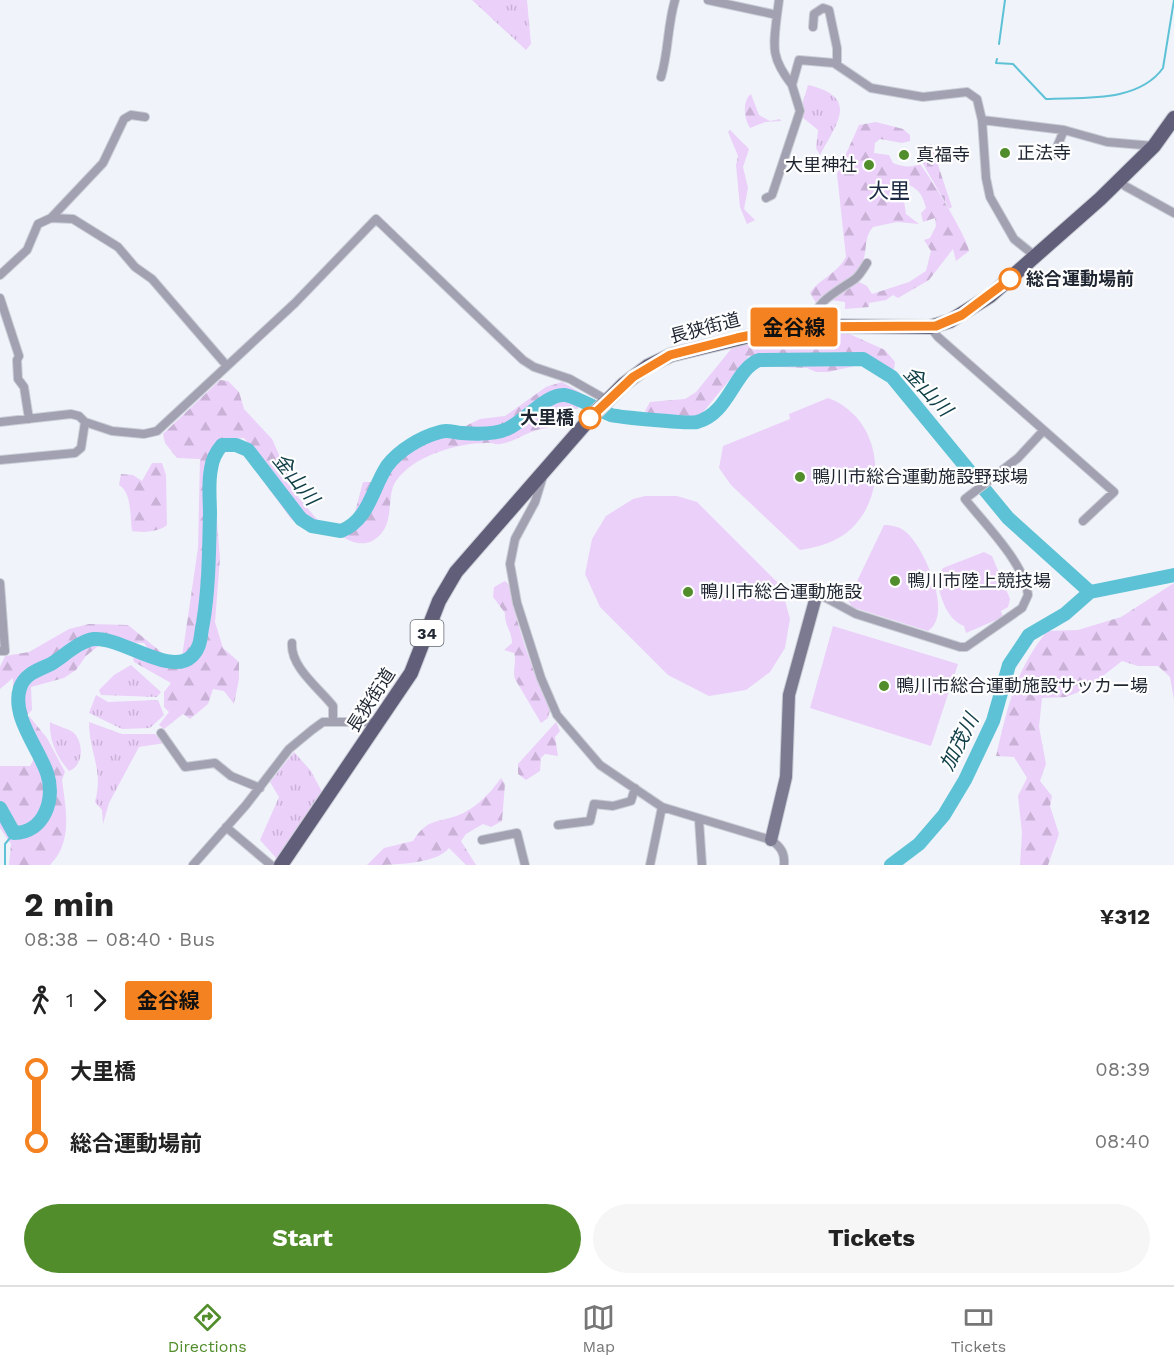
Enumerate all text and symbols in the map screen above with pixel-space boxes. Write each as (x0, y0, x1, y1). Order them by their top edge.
place label: 正法寺 (1017, 142, 1071, 163)
place label: 真福寺 (916, 144, 970, 165)
marker: 正法寺 (998, 146, 1012, 160)
marker: 真福寺 (897, 148, 911, 162)
place label: 大里神社 (785, 154, 857, 175)
marker: 大里神社 (862, 158, 876, 172)
district label: 大里 (868, 178, 910, 203)
marker: 総合運動場前 (999, 268, 1021, 290)
place label: 総合運動場前 (1026, 268, 1134, 289)
street label: 長狭街道 (667, 308, 742, 347)
line badge: 金谷線 (760, 308, 828, 346)
text: 金谷線 (763, 315, 826, 340)
water label: 金山川 (899, 361, 959, 423)
place label: 大里橋 (520, 407, 574, 428)
marker: 大里橋 (579, 407, 601, 429)
water label: 金山川 (268, 448, 325, 511)
place label: 鴨川市総合運動施設野球場 (812, 466, 1028, 487)
marker: 鴨川市総合運動施設野球場 (793, 470, 807, 484)
place label: 鴨川市陸上競技場 (907, 570, 1051, 591)
marker: 鴨川市陸上競技場 (888, 574, 902, 588)
place label: 鴨川市総合運動施設 (700, 581, 862, 602)
marker: 鴨川市総合運動施設 (681, 585, 695, 599)
road number: 34 (410, 620, 444, 646)
street label: 長狭街道 (342, 664, 399, 736)
place label: 鴨川市総合運動施設サッカー場 (896, 675, 1148, 696)
marker: 鴨川市総合運動施設サッカー場 (877, 679, 891, 693)
water label: 加茂川 (935, 708, 984, 774)
text: 2 min (24, 885, 114, 924)
text: ¥312 (1100, 904, 1150, 929)
text: 08:38 – 08:40 · Bus (24, 927, 215, 951)
icon: walk (24, 984, 57, 1017)
icon: forward (83, 984, 116, 1017)
text: 1 (66, 988, 74, 1012)
text: 金谷線 (137, 988, 200, 1013)
text: 08:39 (1095, 1057, 1150, 1081)
text: 大里橋 (70, 1059, 136, 1084)
text: 08:40 (1095, 1129, 1150, 1153)
text: 総合運動場前 (70, 1131, 202, 1156)
button: Start (24, 1204, 581, 1273)
button: Tickets (593, 1204, 1150, 1273)
tab: Directions (168, 1301, 247, 1356)
tab: Map (582, 1301, 615, 1356)
tab: Tickets (951, 1301, 1006, 1356)

